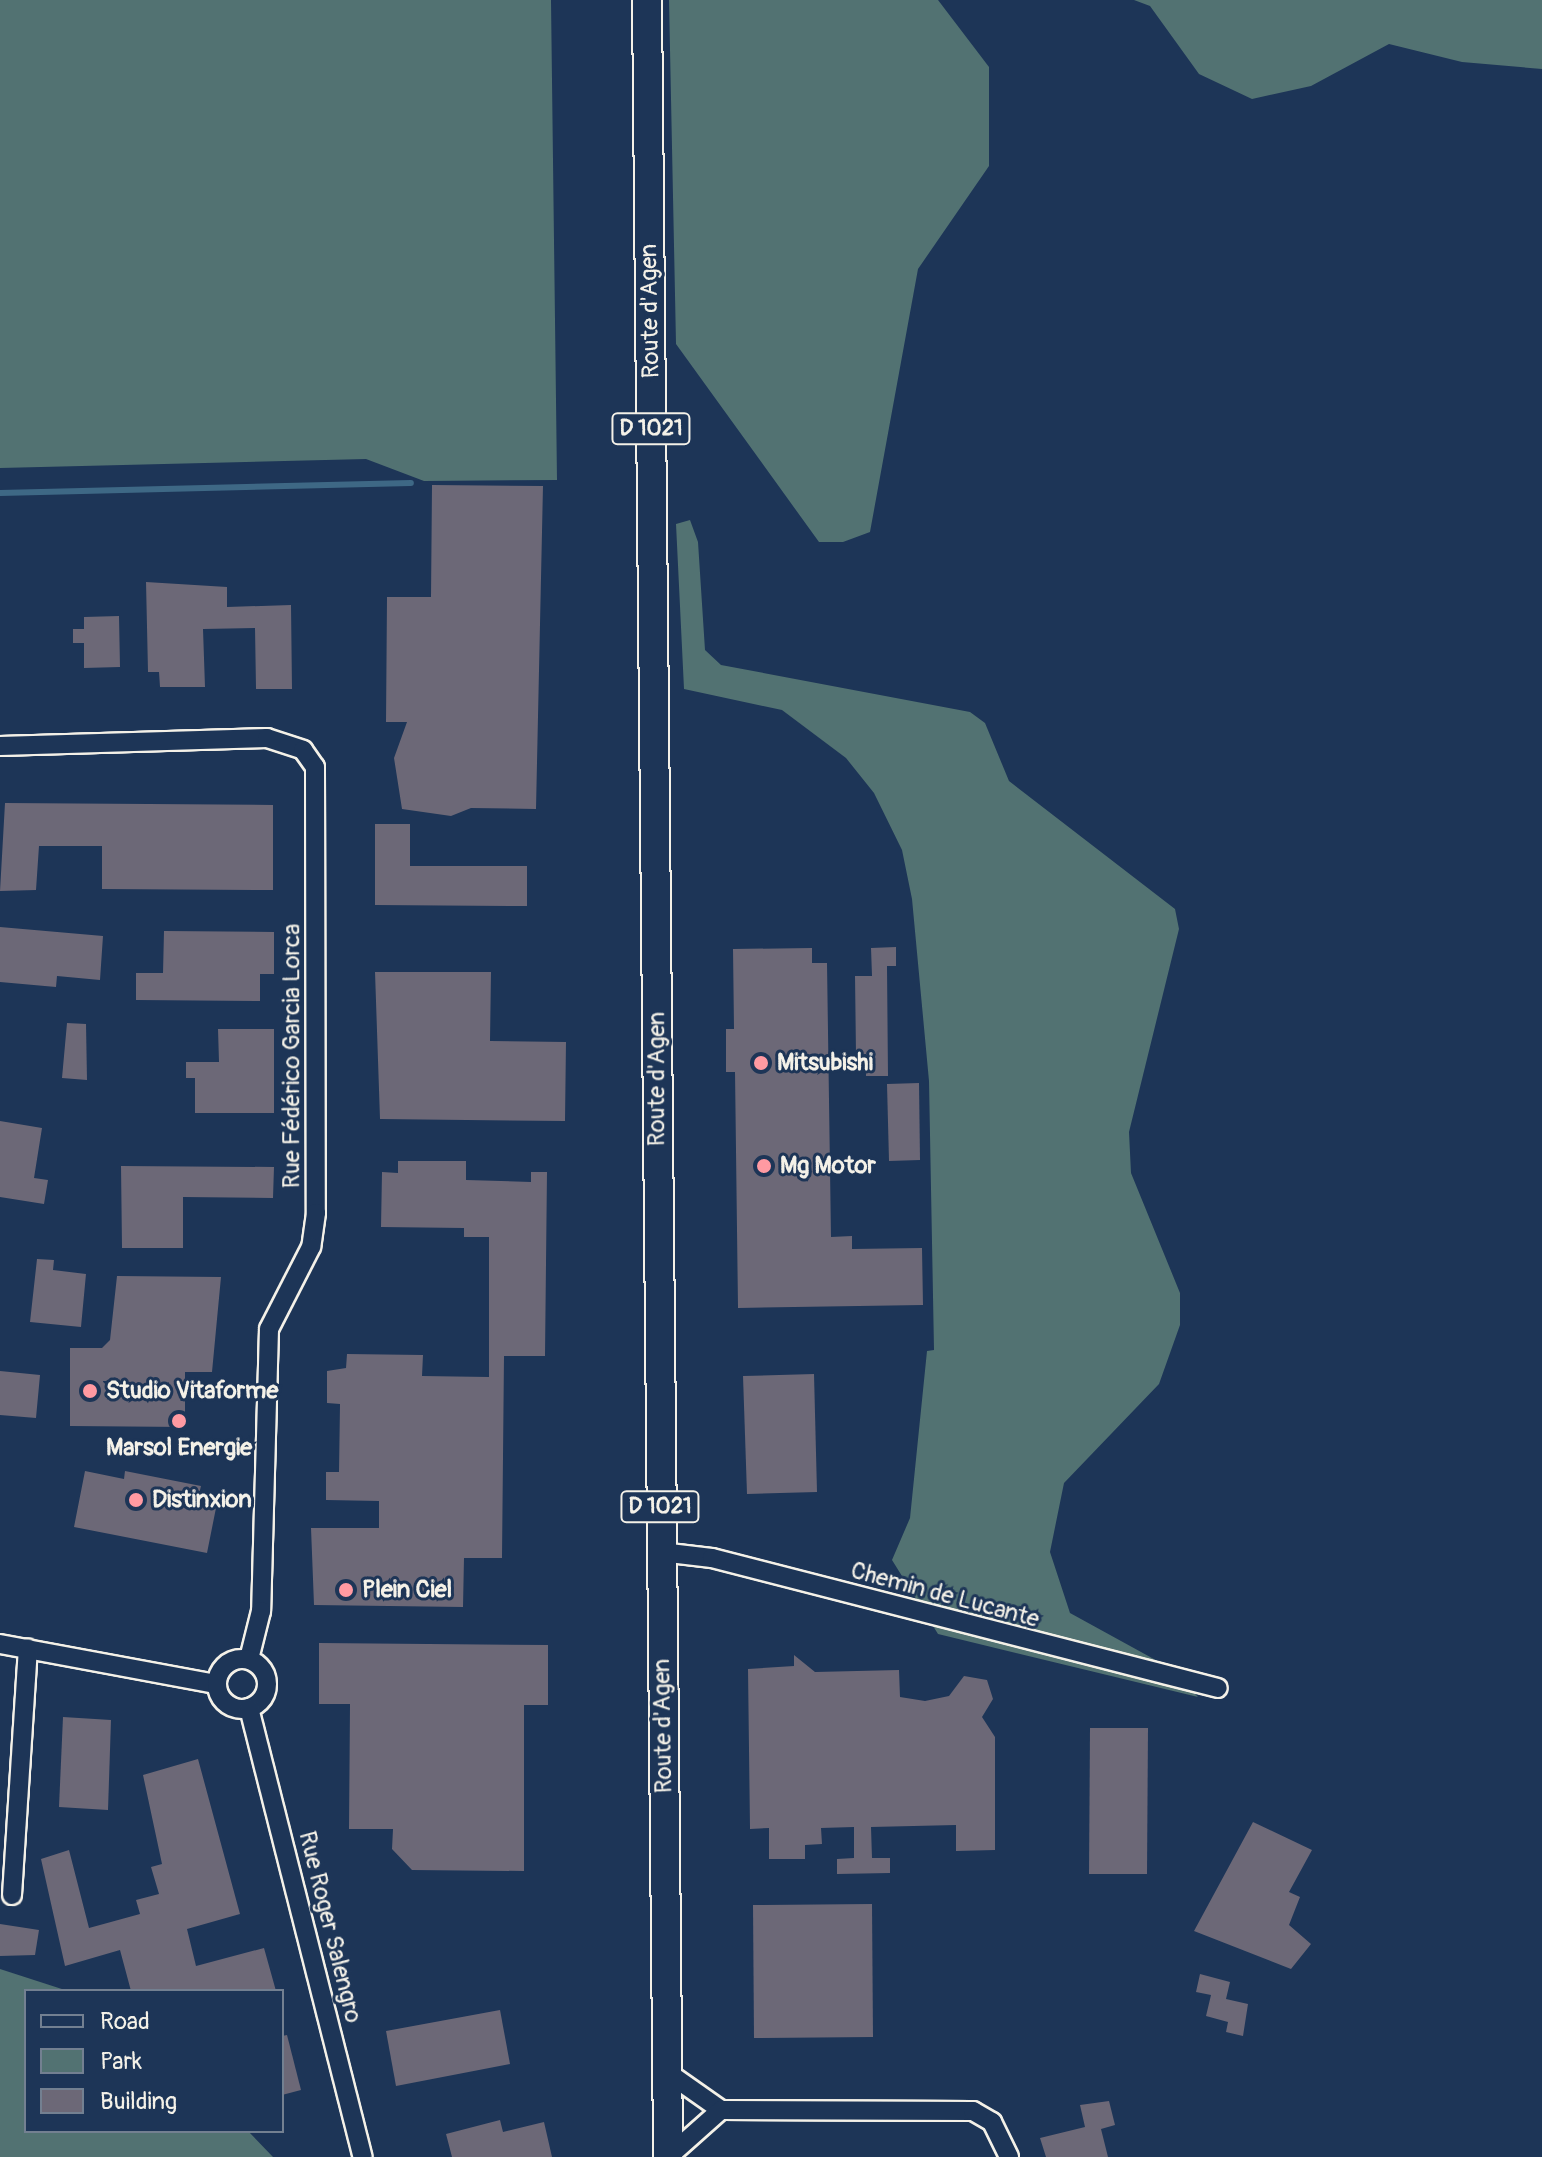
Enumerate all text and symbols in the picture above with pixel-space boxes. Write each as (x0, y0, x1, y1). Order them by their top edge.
street label: Route d'Agen (634, 243, 666, 379)
road number: D 1021 (611, 411, 691, 447)
street label: Rue Fédérico Garcia Lorca (278, 924, 306, 1188)
street label: Route d'Agen (643, 1012, 671, 1146)
place label: Mitsubishi (777, 1049, 873, 1077)
marker: Mitsubishi (752, 1054, 770, 1072)
place label: Mg Motor (780, 1152, 876, 1180)
marker: Mg Motor (755, 1157, 773, 1175)
place label: Studio Vitaforme (106, 1377, 278, 1405)
marker: Studio Vitaforme (81, 1382, 99, 1400)
marker: Marsol Energie (170, 1412, 188, 1430)
place label: Marsol Energie (106, 1434, 252, 1462)
place label: Distinxion (152, 1486, 252, 1514)
road number: D 1021 (620, 1489, 700, 1525)
marker: Distinxion (127, 1491, 145, 1509)
street label: Chemin de Lucante (848, 1556, 1042, 1634)
place label: Plein Ciel (362, 1576, 452, 1604)
marker: Plein Ciel (337, 1581, 355, 1599)
street label: Route d'Agen (647, 1658, 679, 1794)
street label: Rue Roger Salengro (292, 1828, 368, 2026)
legend (24, 1989, 284, 2133)
text: Road (100, 2007, 150, 2036)
text: Park (100, 2047, 142, 2076)
text: Building (100, 2087, 177, 2116)

